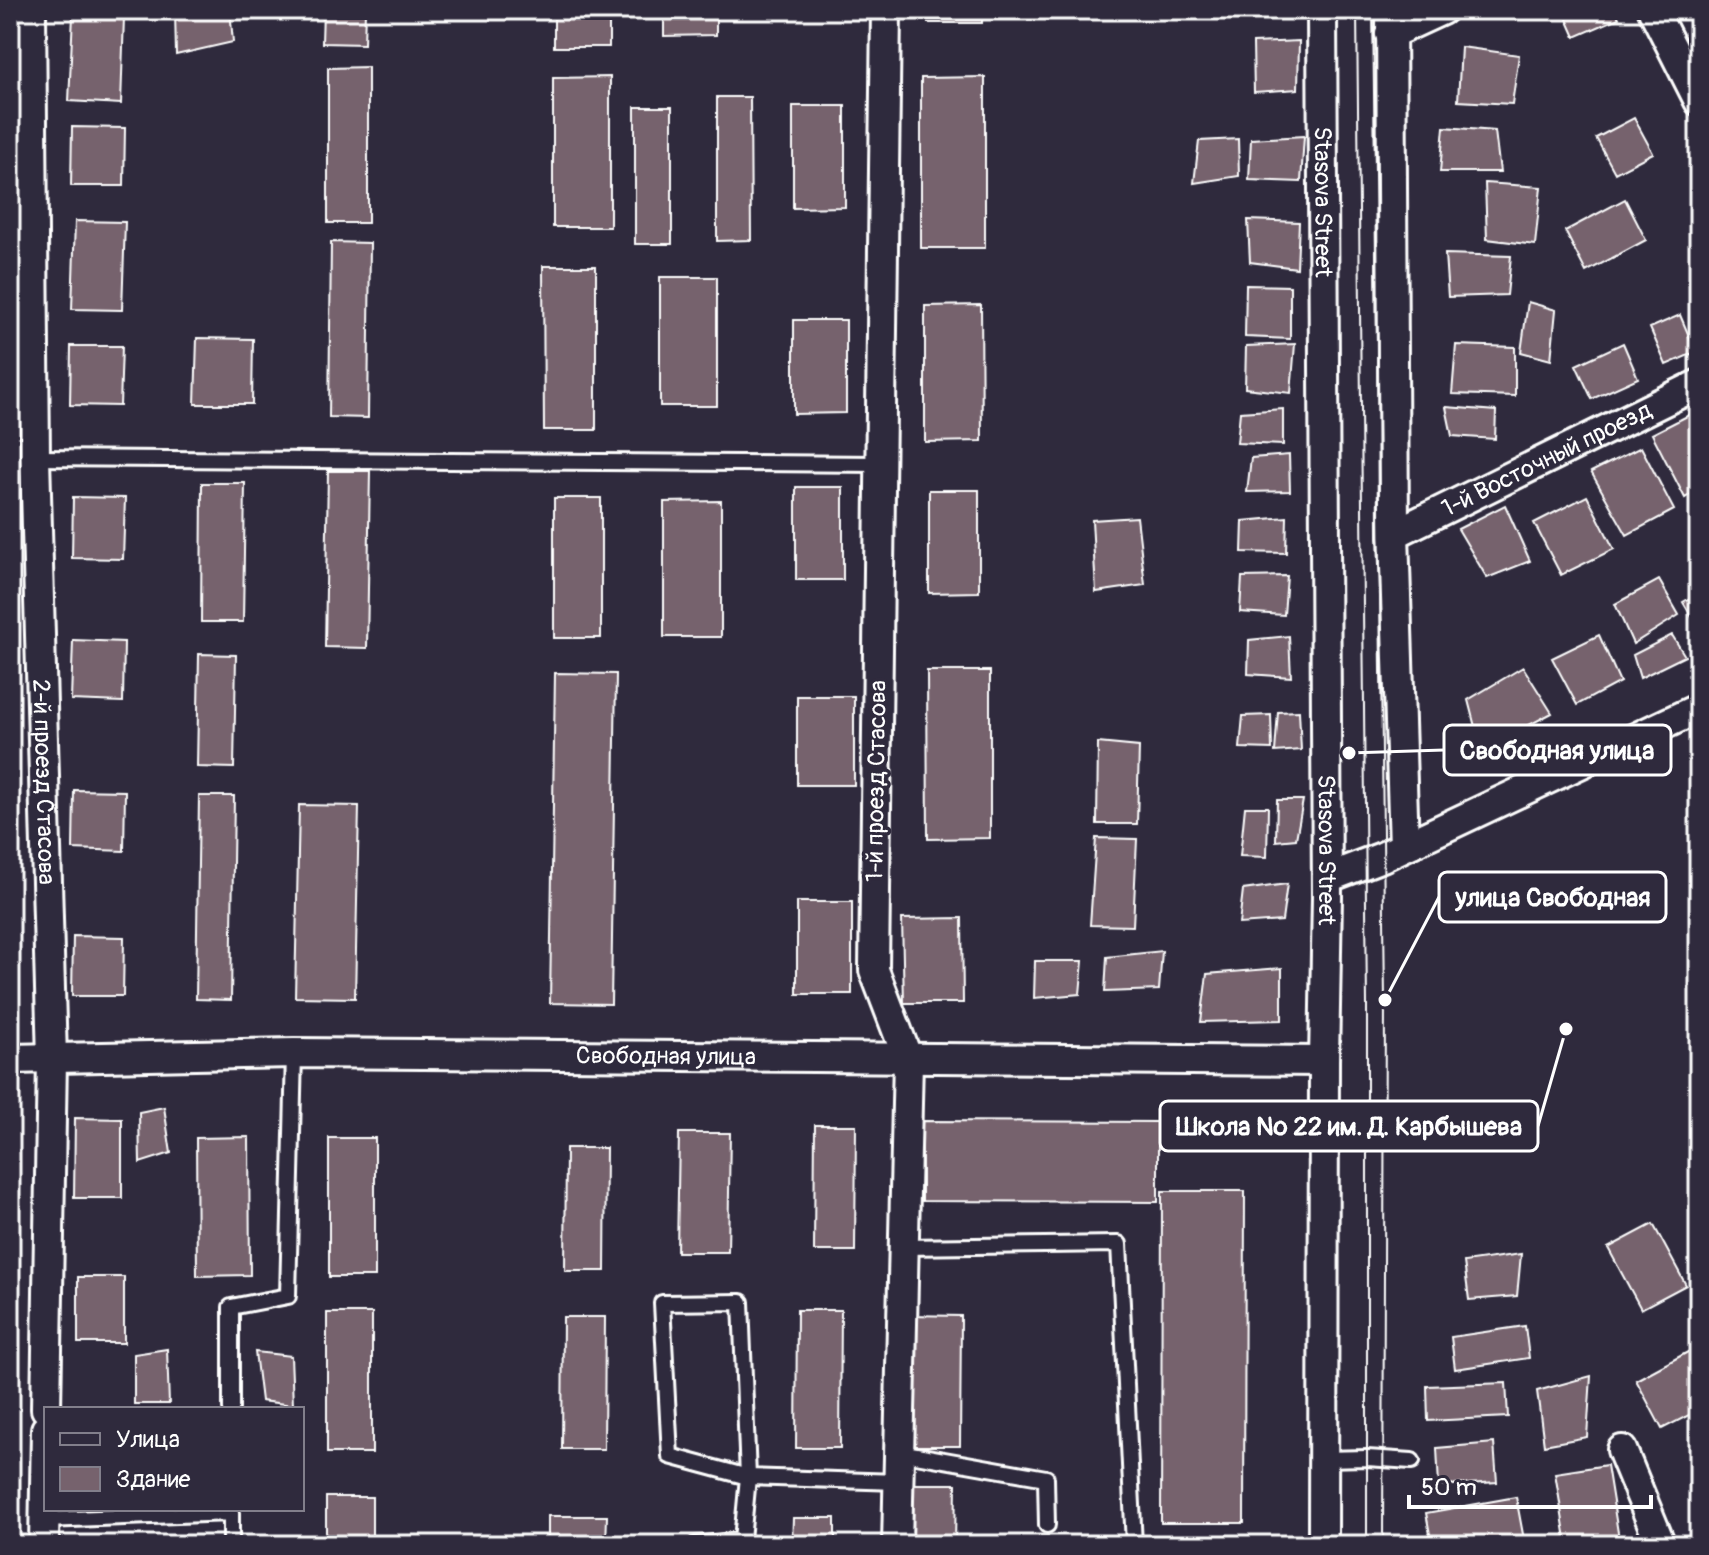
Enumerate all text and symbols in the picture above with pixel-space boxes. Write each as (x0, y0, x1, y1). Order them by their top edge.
street label: Stasova Street (1308, 126, 1338, 278)
street label: 1-й Восточный проезд (1437, 395, 1657, 523)
street label: 2-й проезд Стасова (26, 679, 61, 885)
street label: 1-й проезд Стасова (860, 680, 893, 882)
callout: Свободная улица (1444, 725, 1671, 775)
text: Свободная улица (1460, 735, 1654, 767)
street label: Stasova Street (1311, 774, 1341, 926)
callout: улица Свободная (1439, 872, 1666, 922)
text: улица Свободная (1455, 882, 1650, 914)
street label: Свободная улица (576, 1041, 756, 1072)
callout: Школа № 22 им. Д. Карбышева (1160, 1101, 1538, 1151)
text: Школа № 22 им. Д. Карбышева (1175, 1111, 1522, 1143)
legend (44, 1407, 304, 1511)
text: Улица (116, 1425, 180, 1454)
scale bar (1409, 1459, 1651, 1509)
text: Здание (116, 1465, 191, 1494)
text: 50 m (1421, 1473, 1477, 1502)

